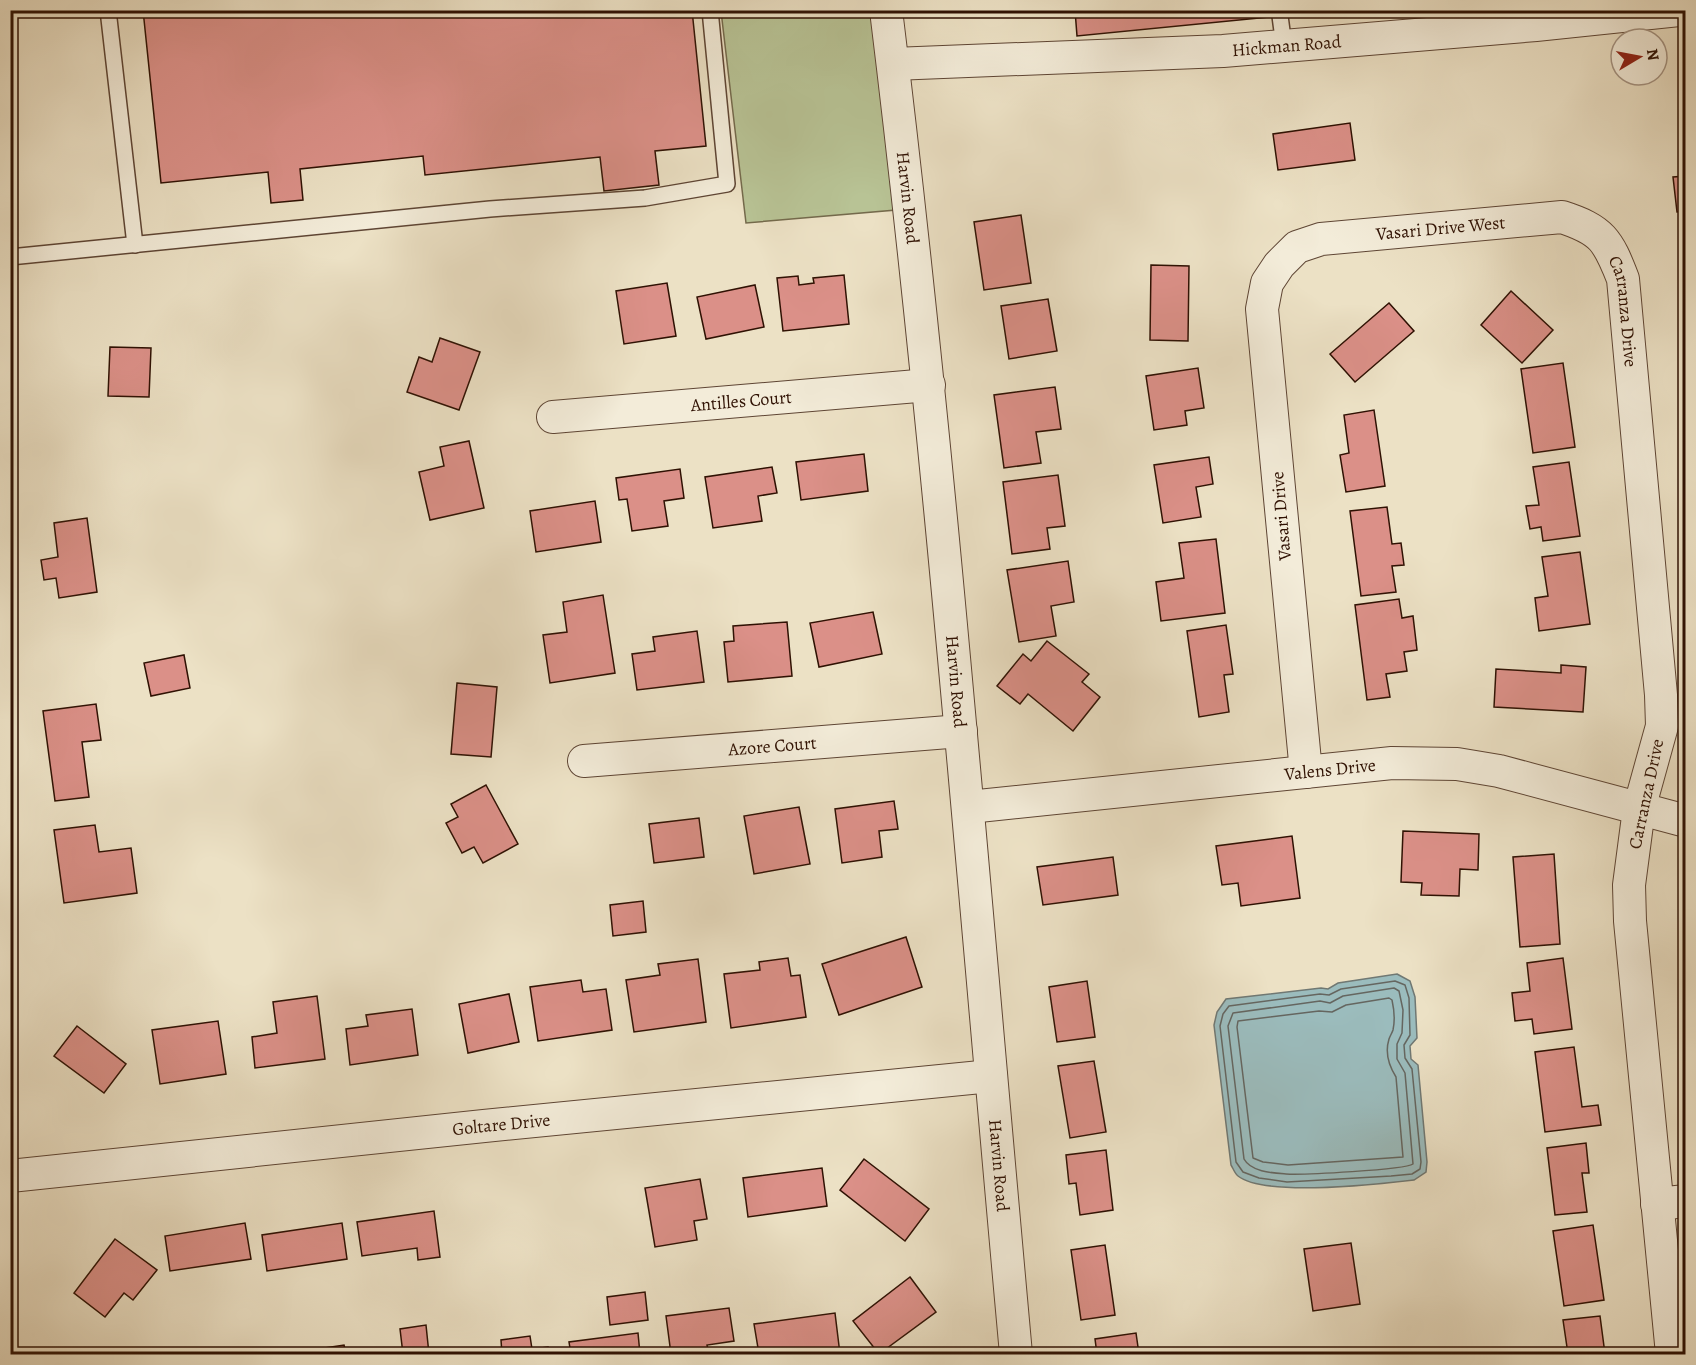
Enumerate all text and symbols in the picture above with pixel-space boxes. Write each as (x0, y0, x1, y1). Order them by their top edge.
north arrow (1609, 27, 1669, 87)
street label: Hickman Road (1231, 29, 1342, 62)
text: N (1641, 47, 1665, 63)
street label: Harvin Road (891, 150, 925, 245)
street label: Vasari Drive West (1374, 210, 1506, 246)
street label: Carranza Drive (1603, 252, 1643, 368)
street label: Antilles Court (689, 385, 793, 417)
street label: Vasari Drive (1265, 470, 1297, 563)
street label: Harvin Road (940, 634, 972, 729)
street label: Azore Court (726, 731, 818, 762)
street label: Carranza Drive (1623, 737, 1669, 851)
street label: Valens Drive (1282, 753, 1377, 786)
street label: Goltare Drive (451, 1108, 551, 1141)
street label: Harvin Road (983, 1118, 1015, 1213)

